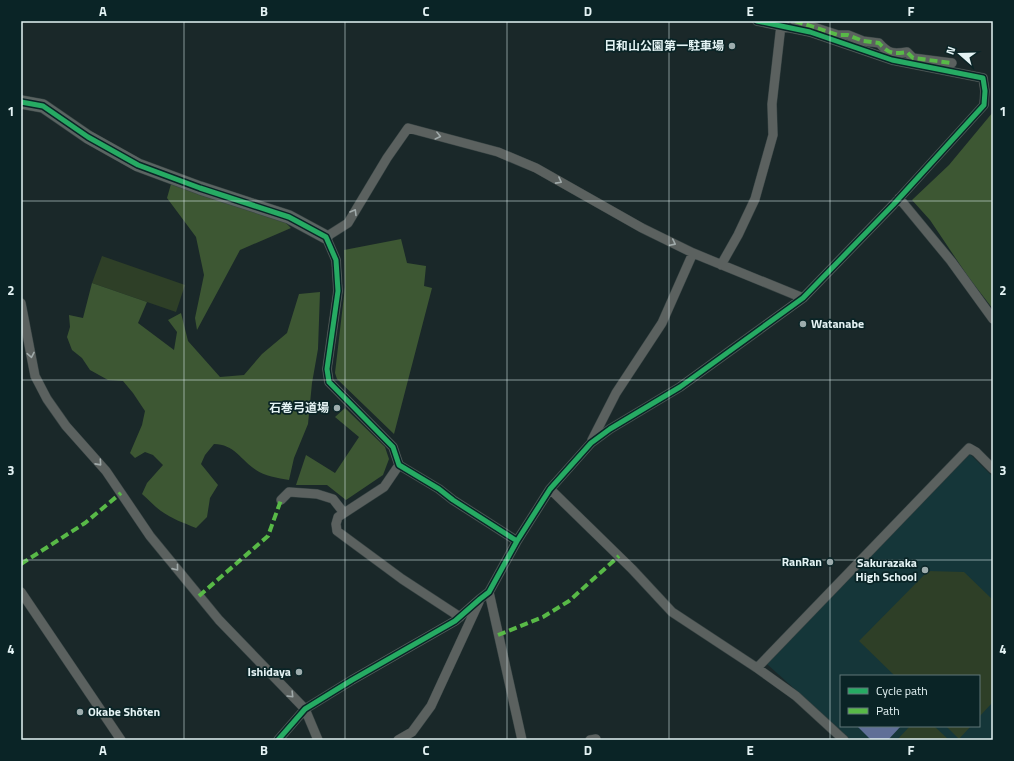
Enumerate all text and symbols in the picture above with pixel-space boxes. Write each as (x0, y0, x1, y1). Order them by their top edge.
text: A (99, 1, 107, 21)
text: B (260, 1, 268, 21)
text: C (422, 1, 430, 21)
text: D (584, 1, 592, 21)
text: E (746, 1, 754, 21)
text: F (908, 1, 915, 21)
north arrow (940, 34, 980, 74)
place label: 日和山公園第一駐車場 (604, 36, 724, 55)
marker: 日和山公園第一駐車場 (727, 41, 737, 51)
text: N (942, 44, 959, 57)
text: 1 (7, 101, 15, 121)
text: 1 (999, 101, 1007, 121)
one-way arrow (434, 131, 441, 140)
one-way arrow (555, 176, 562, 183)
one-way arrow (350, 209, 357, 216)
one-way arrow (669, 238, 676, 246)
text: 2 (7, 280, 15, 300)
text: 2 (999, 280, 1007, 300)
place label: Watanabe (811, 314, 864, 333)
marker: Watanabe (798, 319, 808, 329)
one-way arrow (27, 352, 35, 358)
place label: 石巻弓道場 (269, 398, 329, 417)
marker: 石巻弓道場 (332, 403, 342, 413)
one-way arrow (94, 458, 101, 466)
text: 3 (7, 460, 15, 480)
text: 3 (999, 460, 1007, 480)
place label: RanRan (782, 552, 822, 571)
place label: Sakurazaka High School (856, 553, 917, 586)
marker: RanRan (825, 557, 835, 567)
one-way arrow (171, 563, 178, 570)
marker: Sakurazaka High School (920, 565, 930, 575)
text: 4 (7, 639, 15, 659)
text: 4 (999, 639, 1007, 659)
place label: Ishidaya (247, 662, 291, 681)
marker: Ishidaya (294, 667, 304, 677)
legend (840, 675, 980, 727)
text: Cycle path (876, 681, 928, 700)
one-way arrow (287, 690, 294, 698)
text: Path (876, 701, 900, 720)
place label: Okabe Shōten (88, 702, 160, 721)
marker: Okabe Shōten (75, 707, 85, 717)
text: A (99, 740, 107, 760)
text: B (260, 740, 268, 760)
text: C (422, 740, 430, 760)
text: D (584, 740, 592, 760)
text: E (746, 740, 754, 760)
text: F (908, 740, 915, 760)

